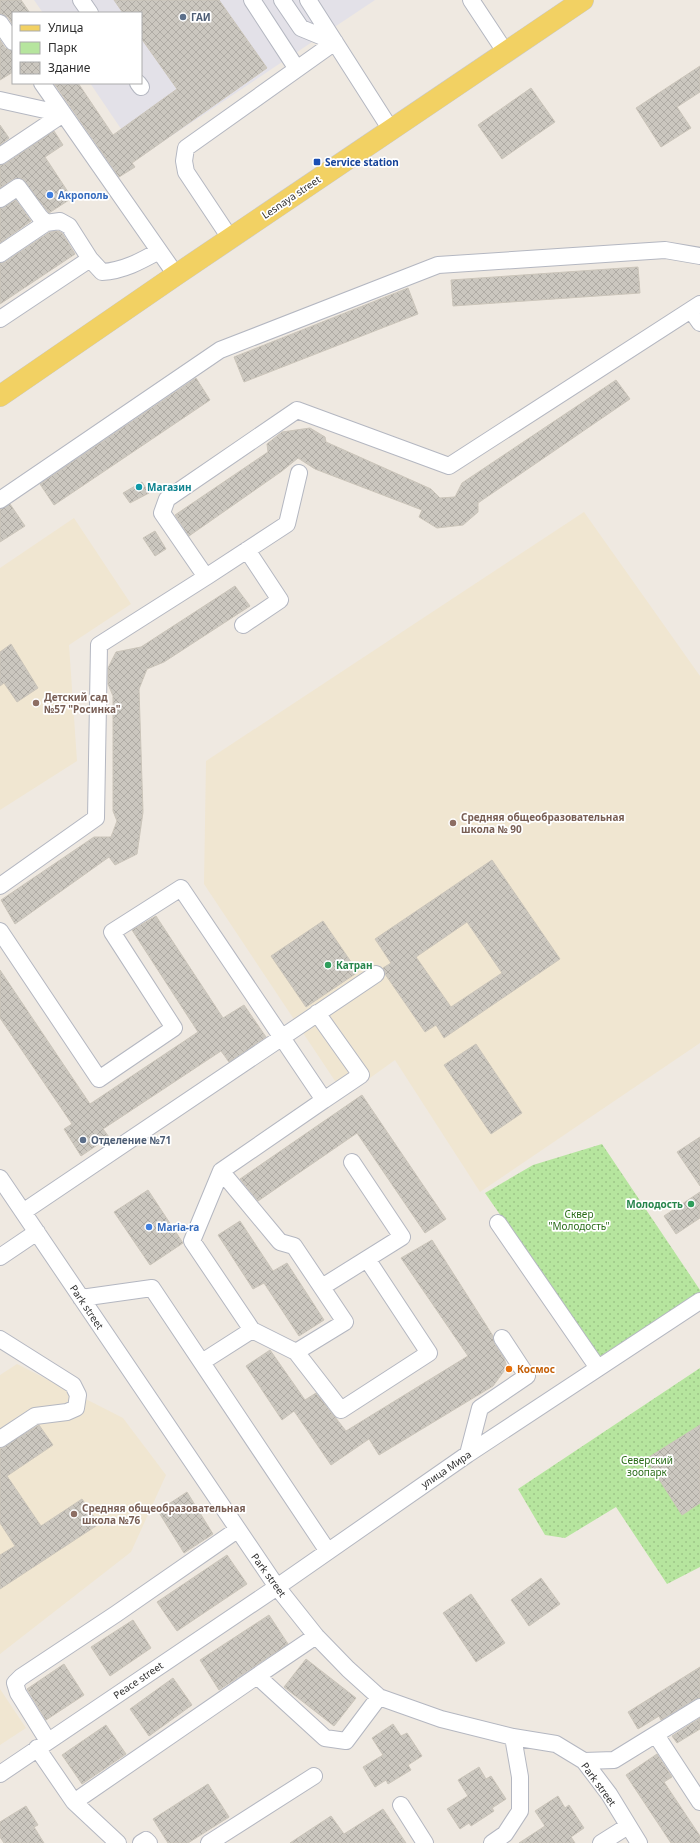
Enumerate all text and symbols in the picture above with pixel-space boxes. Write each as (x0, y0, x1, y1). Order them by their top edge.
place label: ГАИ (191, 10, 211, 24)
legend (12, 12, 142, 84)
marker: ГАИ (178, 12, 188, 22)
text: Улица (48, 19, 83, 36)
text: Парк (48, 39, 78, 56)
text: Здание (48, 59, 91, 76)
place label: Service station (325, 155, 399, 169)
marker: Service station (312, 157, 322, 167)
street label: Lesnaya street (259, 172, 323, 222)
place label: Акрополь (58, 188, 109, 202)
marker: Акрополь (45, 190, 55, 200)
place label: Магазин (147, 480, 192, 494)
marker: Магазин (134, 482, 144, 492)
place label: Детский сад №57 "Росинка" (44, 690, 121, 716)
marker: Детский сад №57 "Росинка" (31, 698, 41, 708)
place label: Средняя общеобразовательная школа № 90 (461, 810, 624, 836)
marker: Средняя общеобразовательная школа № 90 (448, 818, 458, 828)
place label: Катран (336, 958, 373, 972)
marker: Катран (323, 960, 333, 970)
place label: Отделение №71 (91, 1133, 171, 1147)
marker: Отделение №71 (78, 1135, 88, 1145)
place label: Молодость (626, 1197, 683, 1211)
marker: Молодость (686, 1199, 696, 1209)
park label: Сквер "Молодость" (548, 1207, 610, 1233)
place label: Maria-ra (157, 1220, 199, 1234)
marker: Maria-ra (144, 1222, 154, 1232)
street label: Park street (67, 1282, 107, 1332)
place label: Космос (517, 1362, 555, 1376)
marker: Космос (504, 1364, 514, 1374)
street label: улица Мира (418, 1447, 474, 1491)
park label: Северский зоопарк (621, 1453, 673, 1479)
place label: Средняя общеобразовательная школа №76 (82, 1501, 245, 1527)
marker: Средняя общеобразовательная школа №76 (69, 1509, 79, 1519)
street label: Park street (248, 1550, 290, 1600)
street label: Peace street (110, 1658, 166, 1702)
street label: Park street (578, 1759, 620, 1809)

